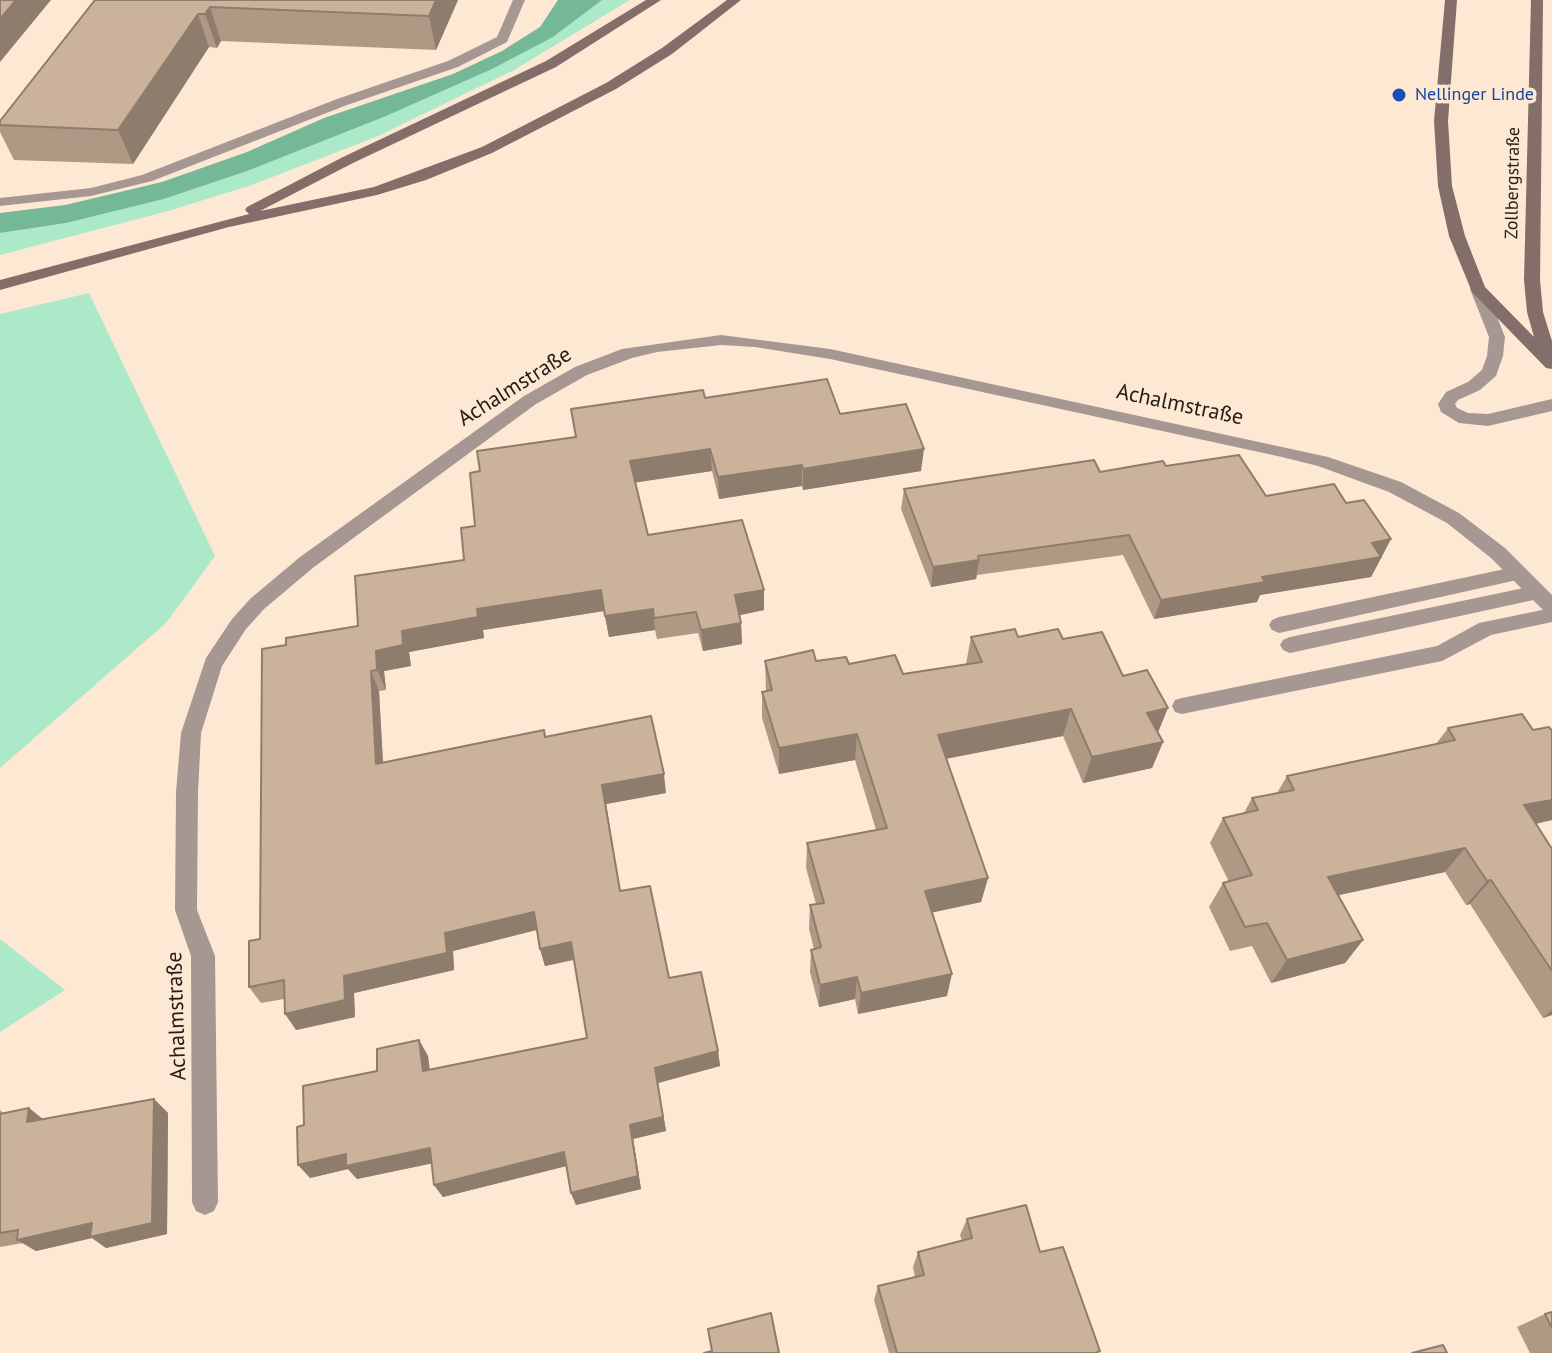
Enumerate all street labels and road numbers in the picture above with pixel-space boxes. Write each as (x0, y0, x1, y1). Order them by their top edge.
street label: Zollbergstraße (1501, 127, 1525, 239)
street label: Achalmstraße (453, 342, 577, 432)
street label: Achalmstraße (1114, 379, 1246, 431)
street label: Achalmstraße (162, 951, 192, 1081)

